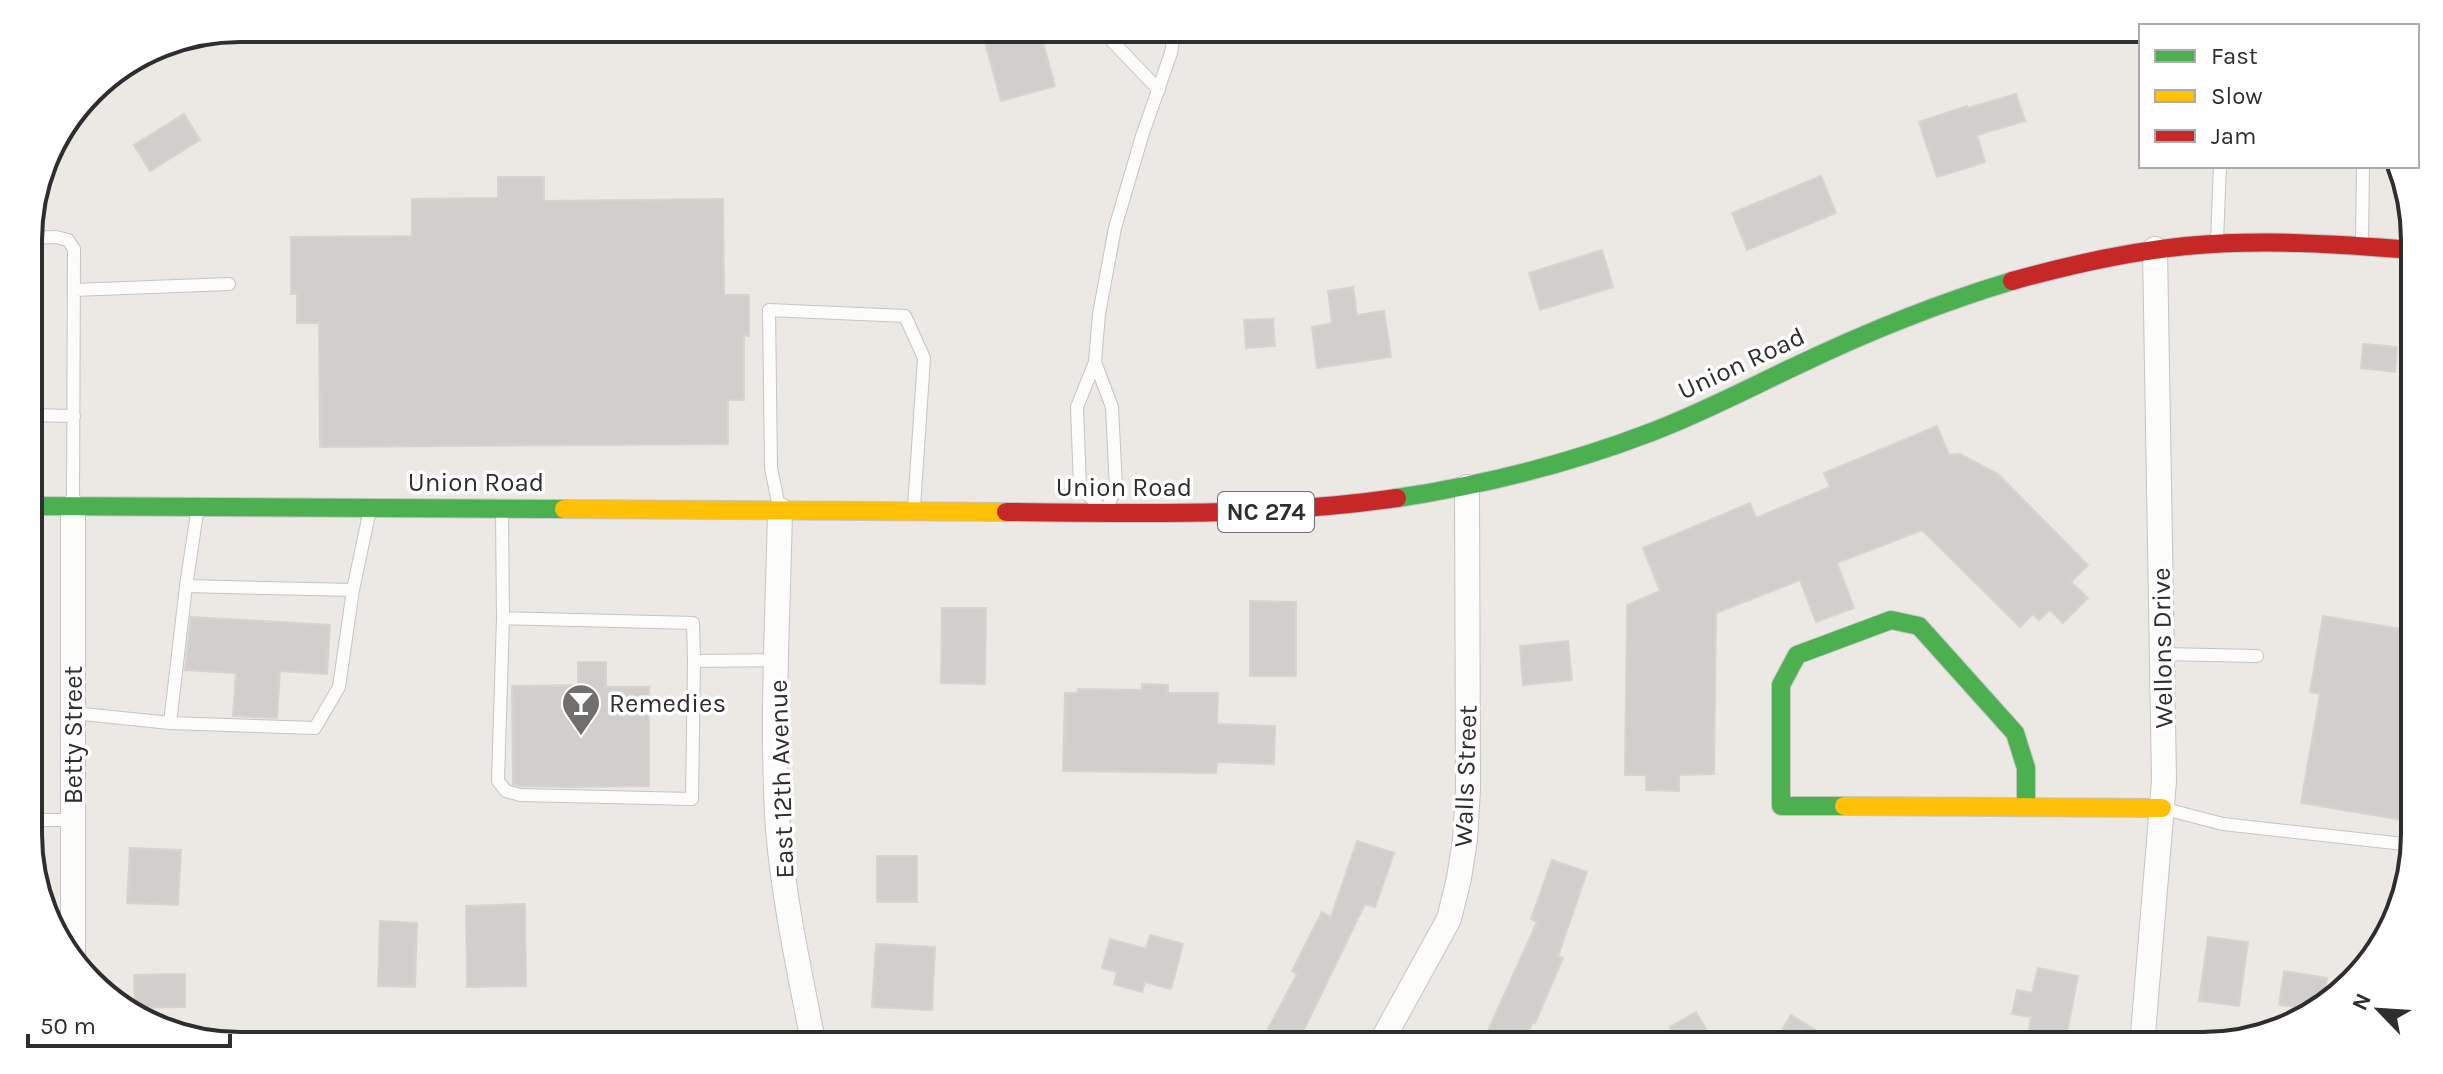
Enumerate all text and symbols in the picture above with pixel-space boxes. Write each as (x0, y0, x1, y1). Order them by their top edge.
legend (2139, 24, 2419, 168)
text: Fast (2211, 42, 2258, 70)
text: Slow (2211, 82, 2263, 110)
text: Jam (2211, 122, 2256, 150)
street label: Union Road (1673, 321, 1810, 406)
street label: Union Road (408, 467, 544, 498)
street label: Union Road (1056, 472, 1192, 503)
road number: NC 274 (1218, 492, 1314, 532)
street label: Wellons Drive (2146, 567, 2179, 729)
street label: Betty Street (58, 665, 89, 804)
street label: East 12th Avenue (763, 679, 800, 879)
bar icon: Remedies (560, 682, 602, 737)
place label: Remedies (609, 688, 726, 719)
street label: Walls Street (1448, 704, 1483, 848)
north arrow (2339, 970, 2419, 1050)
text: N (2347, 989, 2377, 1015)
scale bar (28, 998, 230, 1048)
text: 50 m (40, 1012, 96, 1040)

